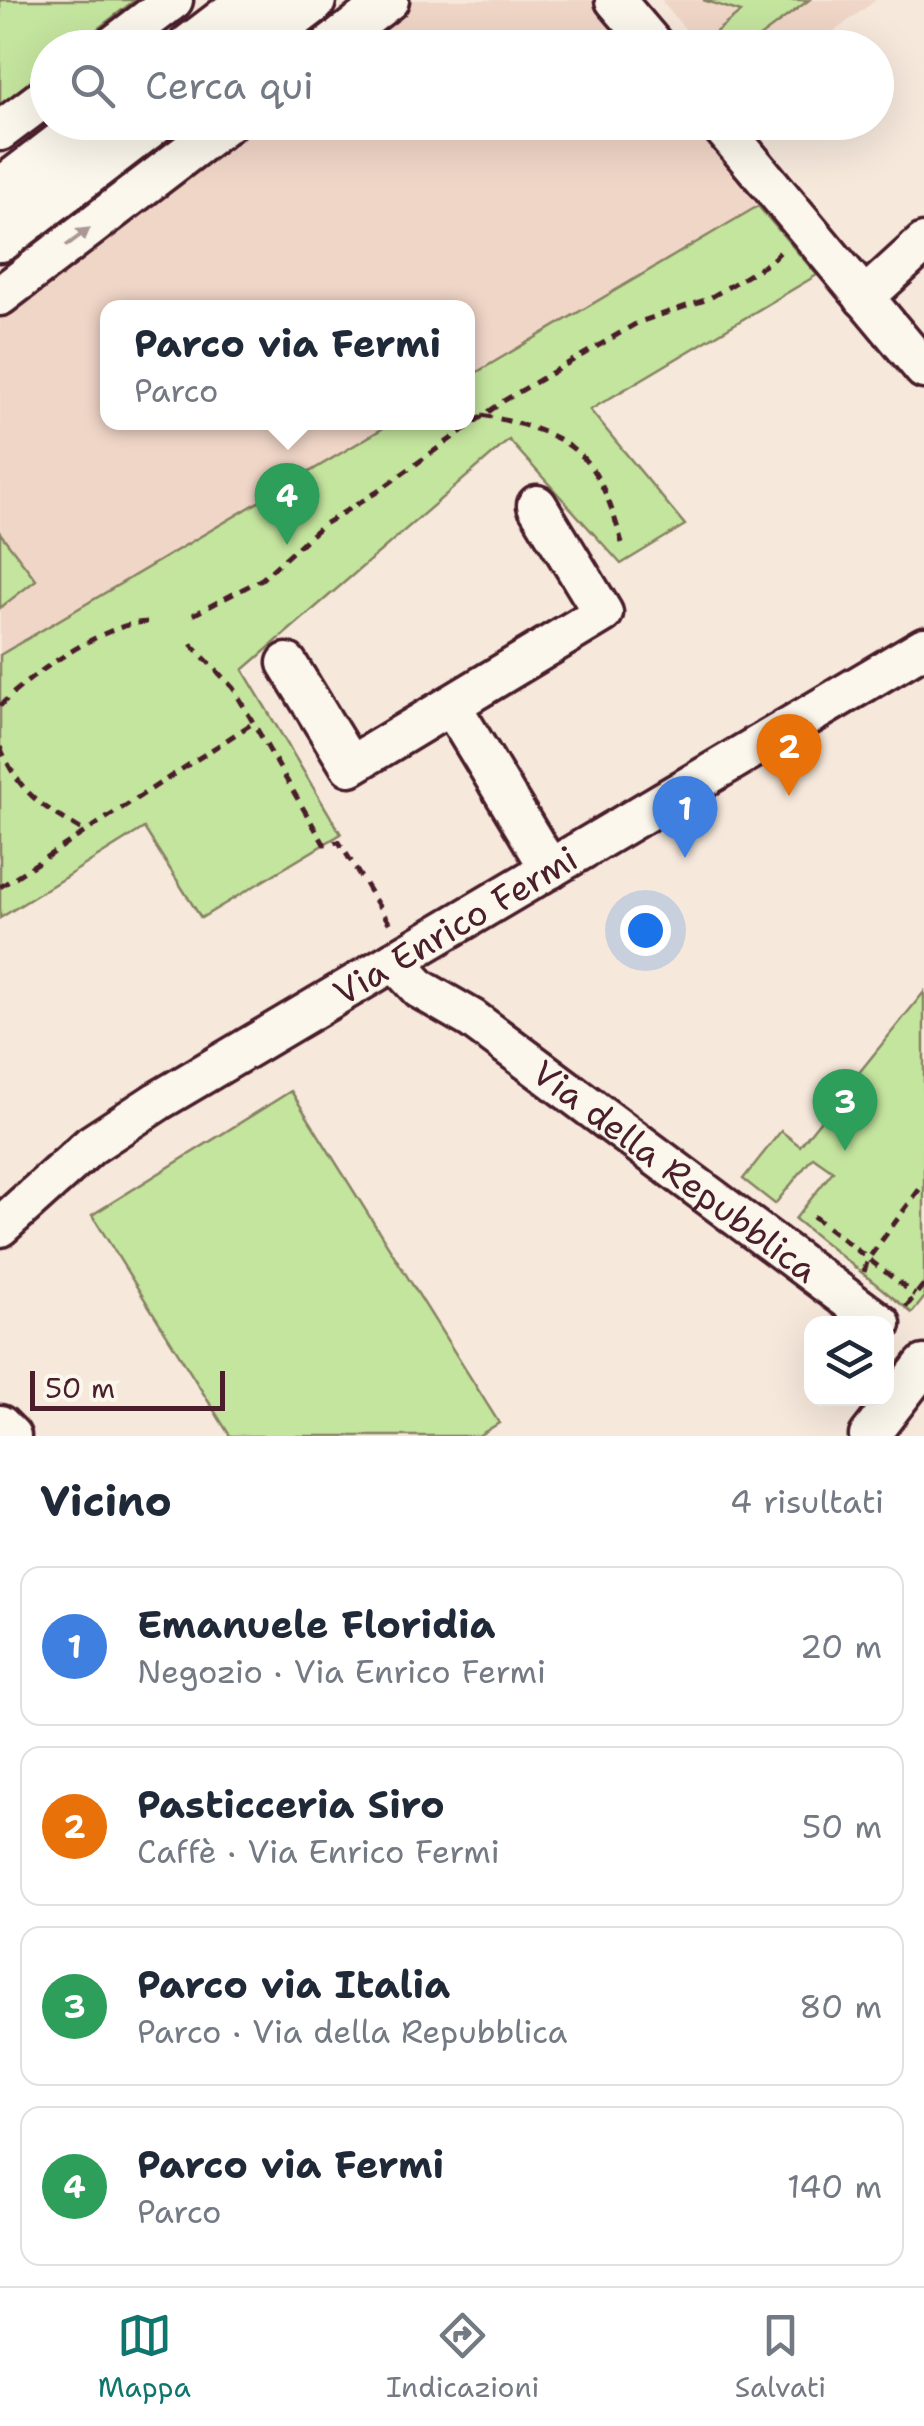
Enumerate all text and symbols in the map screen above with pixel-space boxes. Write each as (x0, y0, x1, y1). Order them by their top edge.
search box (30, 30, 894, 140)
icon: search (65, 58, 120, 113)
text: Cerca qui (145, 60, 314, 111)
one-way arrow (65, 227, 91, 247)
popup (100, 300, 475, 430)
text: Parco via Fermi (134, 318, 441, 369)
text: Parco (134, 369, 218, 412)
pin: 4 (254, 462, 320, 545)
pin: 2 (756, 714, 822, 796)
pin: 1 (652, 776, 718, 858)
street label: Via Enrico Fermi (324, 834, 586, 1015)
your location (620, 905, 671, 956)
street label: Via della Repubblica (523, 1049, 828, 1293)
pin: 3 (812, 1068, 878, 1151)
map controls (804, 1316, 894, 1406)
button: layers (804, 1316, 894, 1406)
scale bar (30, 1366, 225, 1410)
text: 50 m (45, 1369, 115, 1407)
text: Vicino (40, 1473, 172, 1529)
text: 4 risultati (730, 1480, 884, 1523)
text: Emanuele Floridia (137, 1599, 496, 1650)
text: 1 (67, 1625, 82, 1668)
text: 20 m (800, 1625, 882, 1668)
text: Negozio · Via Enrico Fermi (137, 1650, 546, 1693)
text: Pasticceria Siro (137, 1779, 445, 1830)
text: 2 (63, 1805, 86, 1848)
text: 50 m (802, 1805, 882, 1848)
text: Caffè · Via Enrico Fermi (137, 1830, 500, 1873)
text: Parco via Italia (137, 1959, 450, 2010)
text: 3 (63, 1985, 86, 2028)
text: 80 m (799, 1985, 882, 2028)
text: Parco · Via della Repubblica (137, 2010, 568, 2053)
text: Parco via Fermi (137, 2139, 444, 2190)
text: 4 (63, 2165, 86, 2208)
text: 140 m (787, 2165, 882, 2208)
text: Parco (137, 2190, 222, 2233)
tab: Mappa (98, 2308, 191, 2406)
tab: Indicazioni (386, 2308, 539, 2406)
tab: Salvati (735, 2308, 826, 2406)

